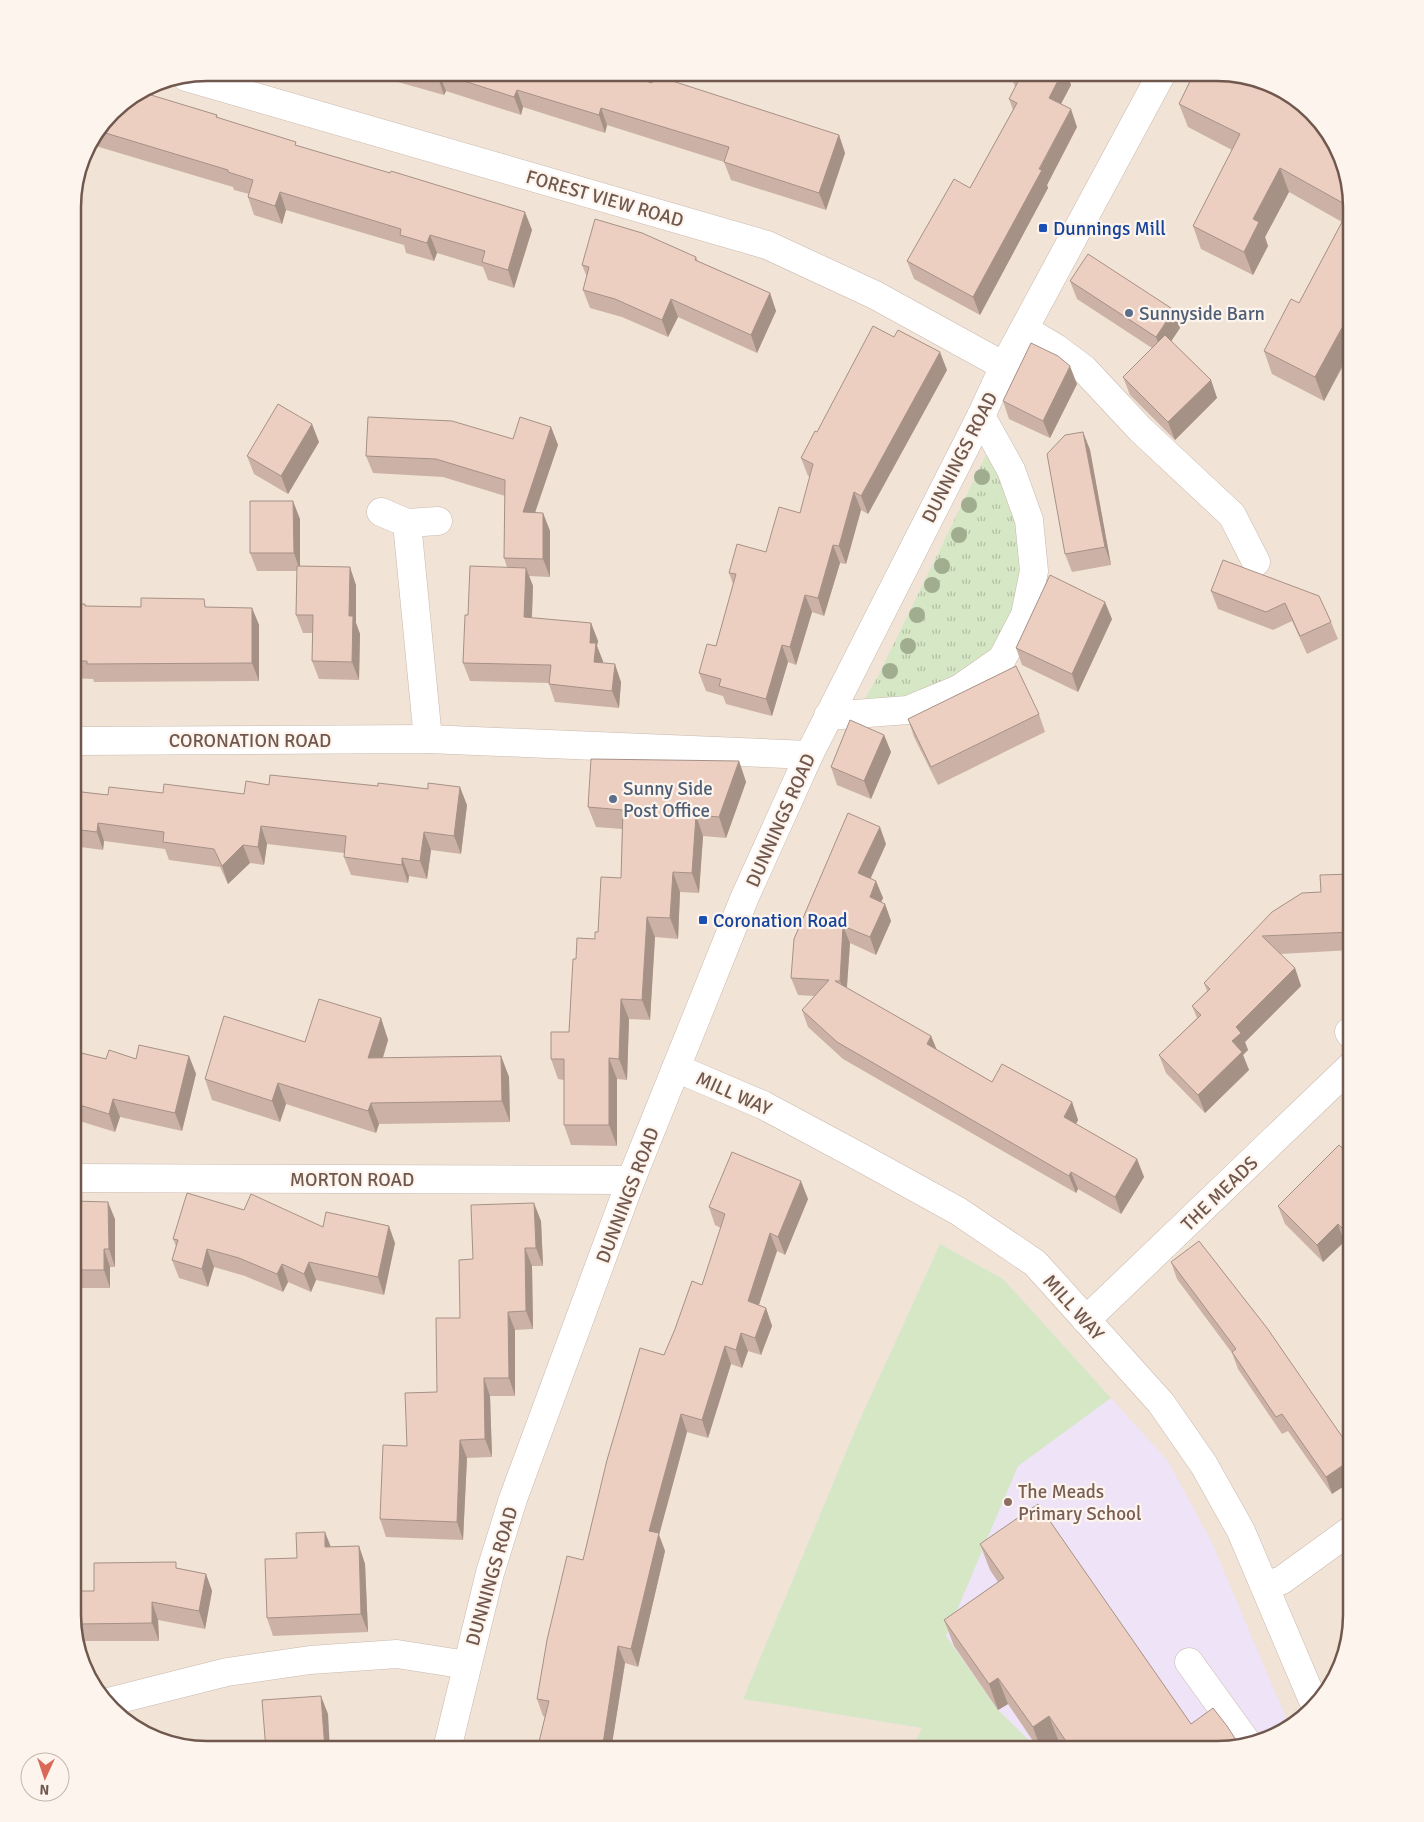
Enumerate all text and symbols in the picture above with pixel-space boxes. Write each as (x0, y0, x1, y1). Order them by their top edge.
street label: FOREST VIEW ROAD (523, 165, 686, 233)
place label: Dunnings Mill (1053, 217, 1166, 241)
marker: Dunnings Mill (1037, 222, 1049, 234)
place label: Sunnyside Barn (1139, 302, 1265, 326)
marker: Sunnyside Barn (1123, 307, 1135, 319)
street label: DUNNINGS ROAD (917, 388, 1003, 527)
street label: CORONATION ROAD (169, 729, 331, 753)
street label: DUNNINGS ROAD (741, 750, 821, 891)
place label: Sunny Side Post Office (623, 777, 713, 823)
marker: Sunny Side Post Office (607, 793, 619, 805)
place label: Coronation Road (713, 909, 848, 933)
marker: Coronation Road (697, 914, 709, 926)
street label: MILL WAY (692, 1067, 776, 1121)
street label: DUNNINGS ROAD (591, 1124, 665, 1267)
street label: THE MEADS (1176, 1151, 1263, 1236)
street label: MORTON ROAD (290, 1168, 414, 1192)
street label: MILL WAY (1037, 1270, 1109, 1346)
place label: The Meads Primary School (1018, 1480, 1141, 1526)
marker: The Meads Primary School (1002, 1496, 1014, 1508)
street label: DUNNINGS ROAD (461, 1504, 523, 1649)
north arrow (20, 1752, 70, 1802)
text: N (39, 1781, 50, 1798)

